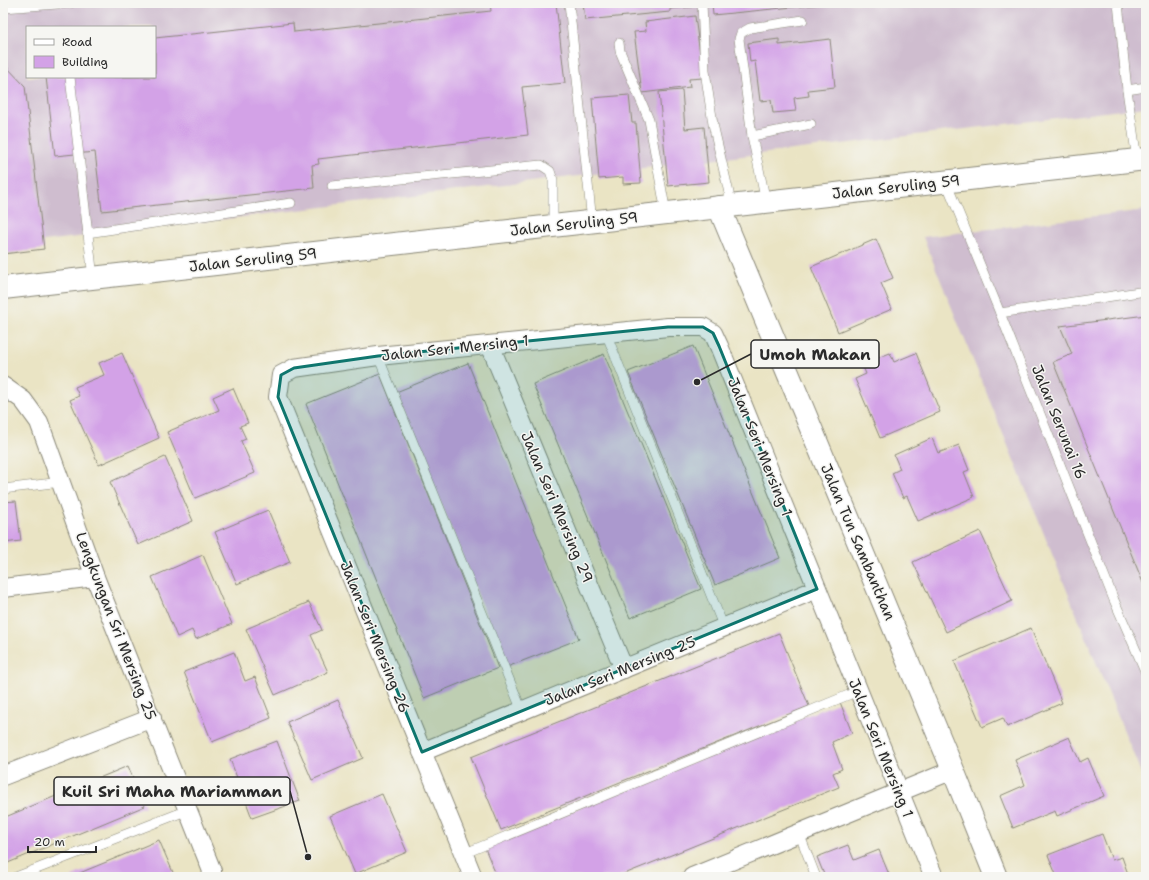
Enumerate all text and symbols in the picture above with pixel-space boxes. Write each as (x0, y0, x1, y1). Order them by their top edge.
legend (26, 26, 156, 78)
text: Road (62, 34, 93, 50)
text: Building (62, 54, 108, 70)
street label: Jalan Seruling 59 (831, 170, 961, 204)
street label: Jalan Seruling 59 (509, 207, 639, 241)
street label: Jalan Seruling 59 (188, 243, 318, 277)
street label: Jalan Seri Mersing 1 (380, 330, 530, 366)
callout: Umoh Makan (751, 340, 879, 368)
text: Umoh Makan (759, 344, 871, 365)
street label: Jalan Serunai 16 (1027, 362, 1091, 482)
street label: Jalan Seri Mersing 1 (723, 375, 797, 519)
street label: Jalan Seri Mersing 29 (516, 428, 598, 586)
street label: Jalan Tun Sambanthan (816, 461, 900, 623)
street label: Lengkungan Sri Mersing 25 (71, 529, 161, 723)
street label: Jalan Seri Mersing 26 (335, 558, 415, 716)
street label: Jalan Seri Mersing 25 (541, 632, 699, 710)
street label: Jalan Seri Mersing 1 (844, 676, 918, 820)
callout: Kuil Sri Maha Mariamman (54, 777, 290, 805)
text: Kuil Sri Maha Mariamman (62, 781, 283, 802)
scale bar (28, 828, 96, 854)
text: 20 m (34, 834, 65, 850)

